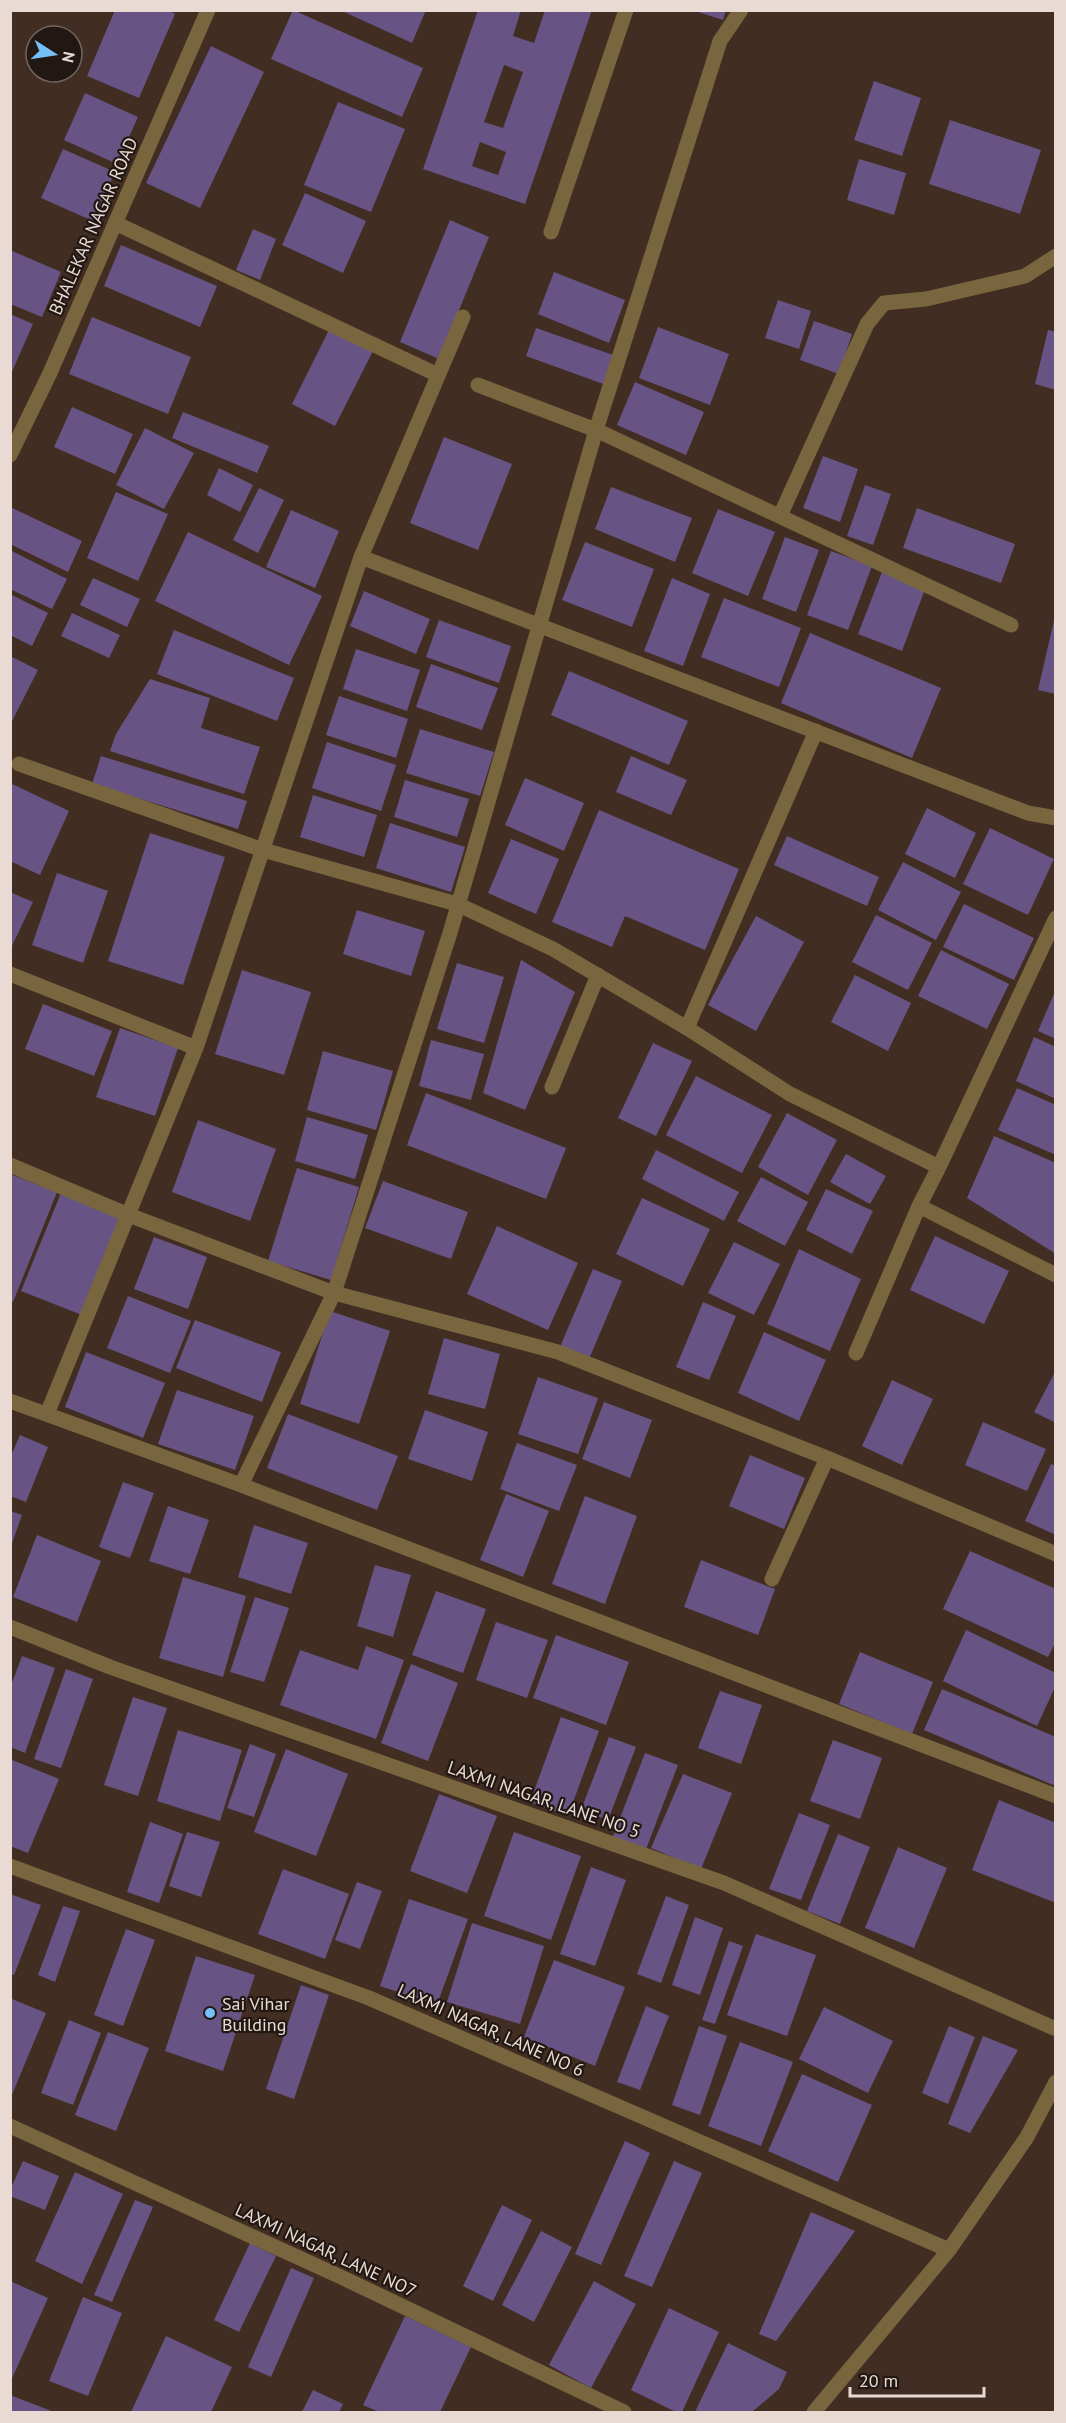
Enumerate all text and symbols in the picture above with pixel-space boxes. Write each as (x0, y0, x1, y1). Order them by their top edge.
north arrow (24, 24, 84, 84)
text: N (58, 50, 80, 64)
street label: BHALEKAR NAGAR ROAD (43, 134, 143, 318)
street label: LAXMI NAGAR, LANE NO 5 (445, 1755, 643, 1843)
street label: LAXMI NAGAR, LANE NO 6 (394, 1978, 588, 2082)
place label: Sai Vihar Building (222, 1992, 290, 2036)
marker: Sai Vihar Building (203, 2006, 217, 2020)
street label: LAXMI NAGAR, LANE NO7 (232, 2198, 420, 2302)
scale bar (850, 2360, 984, 2398)
text: 20 m (859, 2369, 898, 2392)

